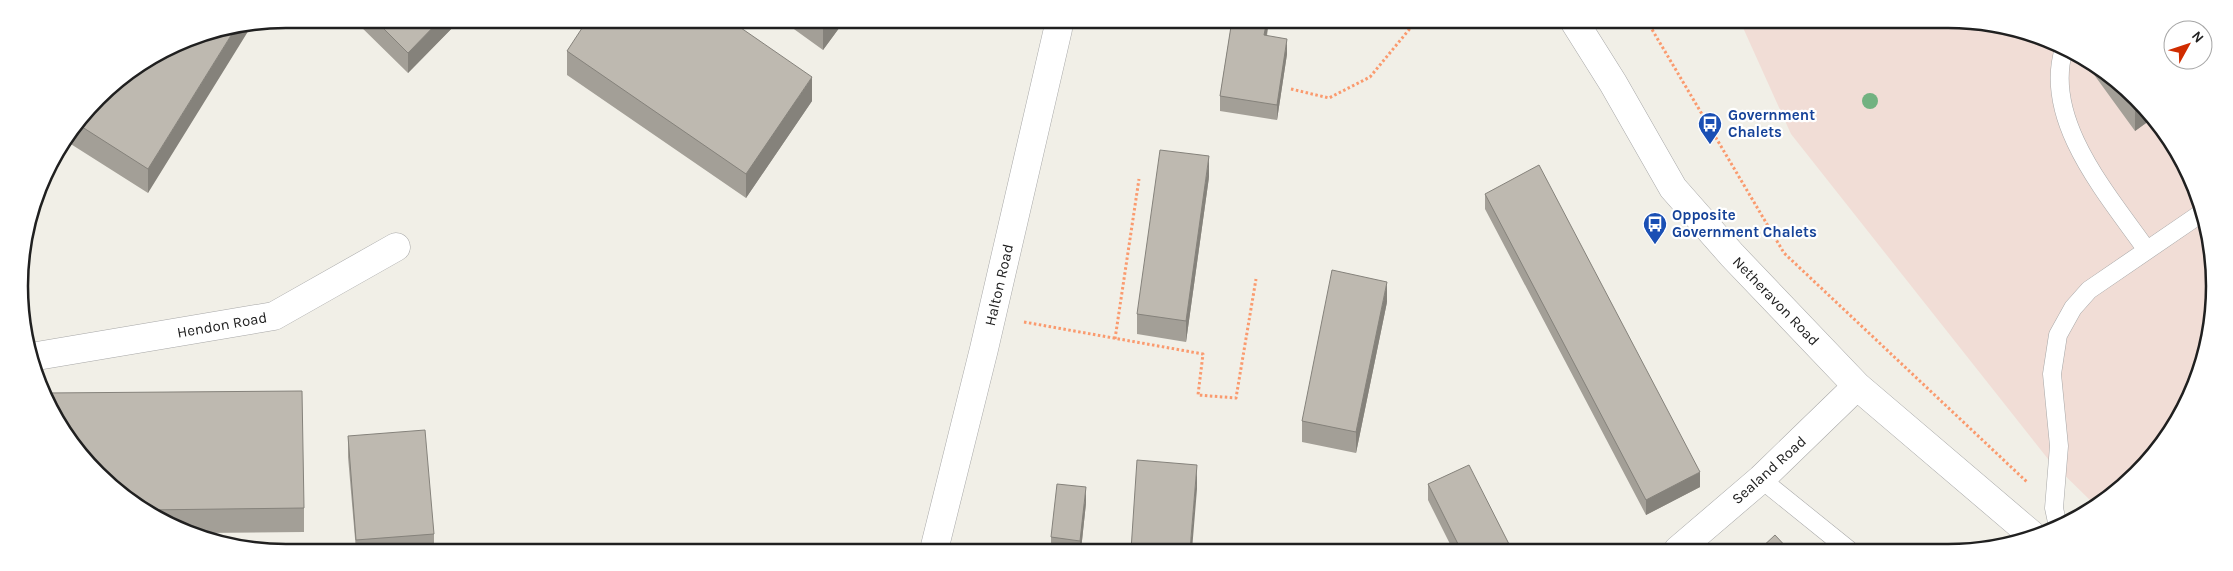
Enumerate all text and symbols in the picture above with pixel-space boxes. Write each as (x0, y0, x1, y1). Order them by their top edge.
north arrow (2163, 20, 2213, 70)
text: N (2188, 28, 2207, 46)
place label: Government Chalets (1728, 106, 1815, 141)
bus stop icon: Government Chalets (1697, 111, 1723, 145)
place label: Opposite Government Chalets (1672, 206, 1817, 241)
bus stop icon: Opposite Government Chalets (1642, 211, 1668, 245)
street label: Halton Road (981, 242, 1017, 328)
street label: Netheravon Road (1729, 253, 1823, 349)
street label: Hendon Road (176, 308, 268, 342)
street label: Sealand Road (1728, 432, 1810, 508)

